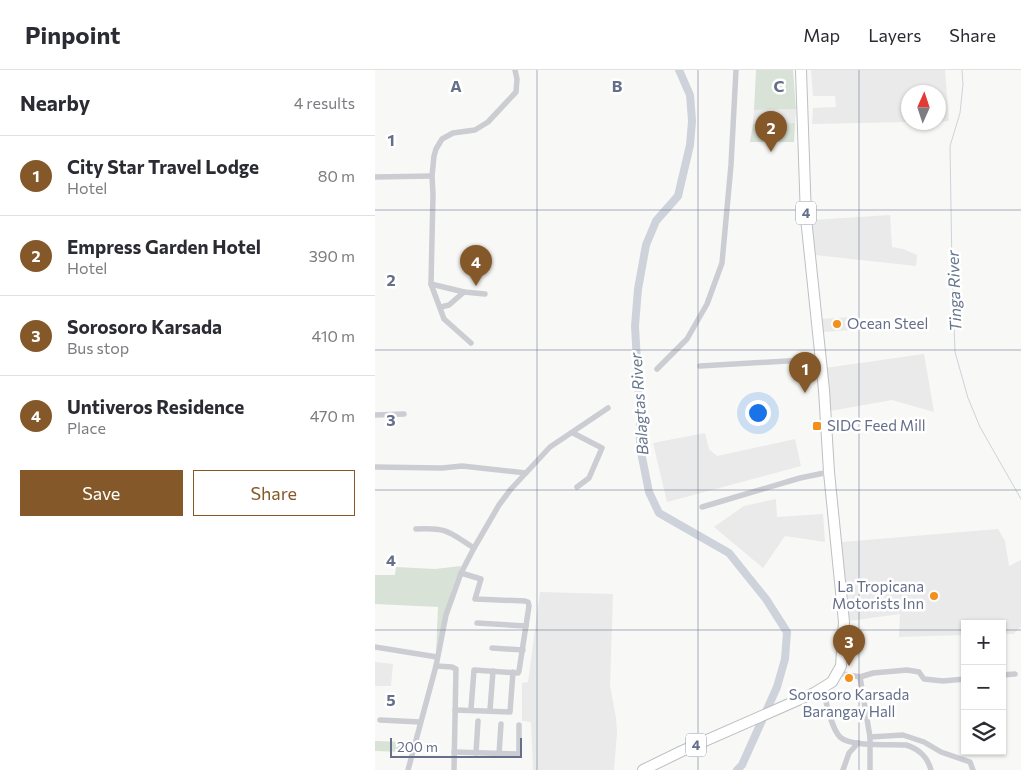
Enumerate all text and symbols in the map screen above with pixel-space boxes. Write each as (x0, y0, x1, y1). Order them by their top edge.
text: Pinpoint (25, 20, 120, 49)
text: Map (803, 24, 840, 46)
text: Layers (868, 24, 921, 46)
text: Share (949, 24, 996, 46)
text: A (450, 76, 462, 95)
text: B (612, 76, 623, 95)
text: C (774, 76, 785, 95)
north arrow (901, 85, 946, 130)
text: Nearby (20, 90, 90, 115)
text: 4 results (294, 93, 355, 112)
pin: 2 (755, 111, 787, 152)
text: 1 (387, 130, 395, 149)
text: City Star Travel Lodge (67, 155, 259, 178)
text: 1 (32, 166, 40, 185)
text: 80 m (318, 166, 355, 185)
text: Hotel (67, 178, 107, 197)
road number: 4 (796, 202, 816, 224)
text: Empress Garden Hotel (67, 235, 261, 258)
pin: 4 (460, 245, 492, 286)
text: 2 (31, 246, 41, 265)
text: 390 m (309, 246, 355, 265)
water label: Tinga River (943, 249, 964, 332)
text: Hotel (67, 258, 107, 277)
text: 2 (386, 270, 396, 289)
place label: Ocean Steel (847, 314, 928, 332)
text: Sorosoro Karsada (67, 315, 222, 338)
marker: Ocean Steel (831, 318, 843, 330)
text: 3 (31, 326, 41, 345)
text: 410 m (312, 326, 355, 345)
text: Bus stop (67, 338, 129, 357)
water label: Balagtas River (625, 352, 652, 456)
pin: 1 (789, 352, 821, 393)
text: Untiveros Residence (67, 395, 244, 418)
your location (745, 400, 771, 426)
text: 4 (31, 406, 41, 425)
text: 470 m (310, 406, 355, 425)
text: 3 (386, 410, 396, 429)
place label: SIDC Feed Mill (827, 416, 926, 434)
text: Place (67, 418, 106, 437)
marker: SIDC Feed Mill (811, 420, 823, 432)
button: Save (20, 470, 183, 516)
button: Share (193, 470, 355, 516)
text: 4 (386, 550, 396, 569)
place label: La Tropicana Motorists Inn (832, 577, 924, 612)
marker: La Tropicana Motorists Inn (928, 590, 940, 602)
map controls (961, 620, 1006, 755)
button: + (961, 620, 1006, 665)
pin: 3 (833, 625, 865, 666)
button: − (961, 665, 1006, 710)
marker: Sorosoro Karsada Barangay Hall (843, 672, 855, 684)
place label: Sorosoro Karsada Barangay Hall (789, 685, 909, 720)
text: 5 (386, 690, 396, 709)
button: layers (961, 710, 1006, 755)
road number: 4 (686, 734, 706, 756)
scale bar (390, 735, 523, 758)
text: 200 m (397, 738, 438, 755)

